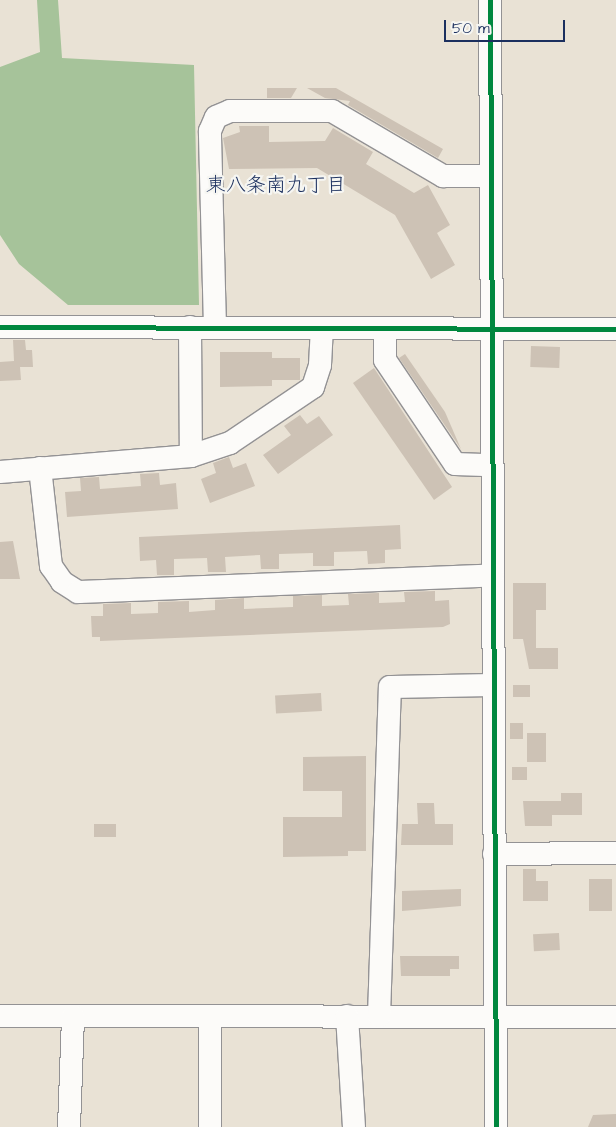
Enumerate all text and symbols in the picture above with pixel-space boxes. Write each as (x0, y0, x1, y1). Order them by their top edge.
scale bar (446, 10, 567, 42)
text: 50 m (452, 18, 490, 39)
district label: 東八条南九丁目 (206, 173, 346, 197)

